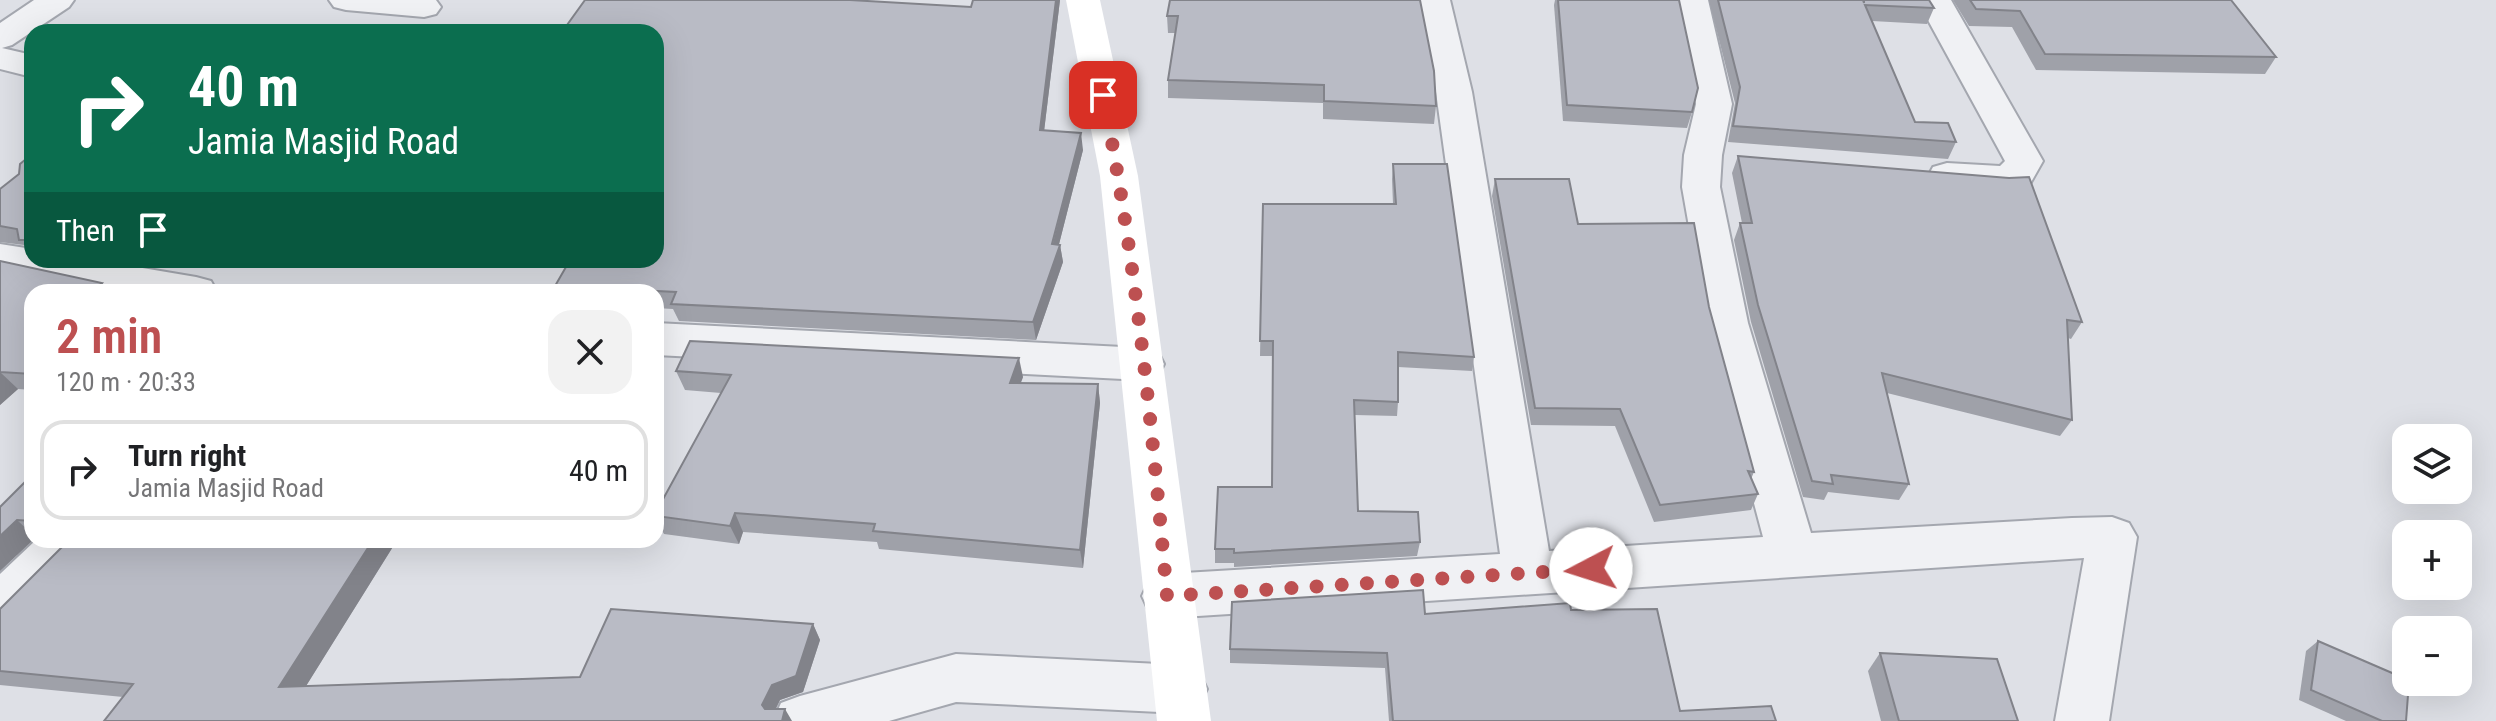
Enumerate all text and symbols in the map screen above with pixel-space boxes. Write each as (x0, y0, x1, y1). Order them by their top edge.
text: 40 m (188, 54, 299, 120)
icon: right (56, 56, 160, 160)
pin (1069, 61, 1137, 129)
icon: arrive (1081, 73, 1125, 117)
text: Jamia Masjid Road (188, 121, 459, 163)
icon: arrive (131, 208, 175, 252)
text: Then (56, 213, 115, 248)
text: 2 min (56, 308, 162, 365)
button: close (548, 310, 632, 394)
text: 120 m · 20:33 (56, 367, 196, 397)
map controls (2392, 424, 2472, 696)
button: layers (2392, 424, 2472, 504)
text: Turn right (128, 438, 246, 473)
icon: right (60, 448, 104, 492)
text: 40 m (569, 453, 628, 488)
text: Jamia Masjid Road (128, 473, 324, 503)
button: + (2392, 520, 2472, 600)
position arrow (1549, 527, 1633, 611)
button: − (2392, 616, 2472, 696)

